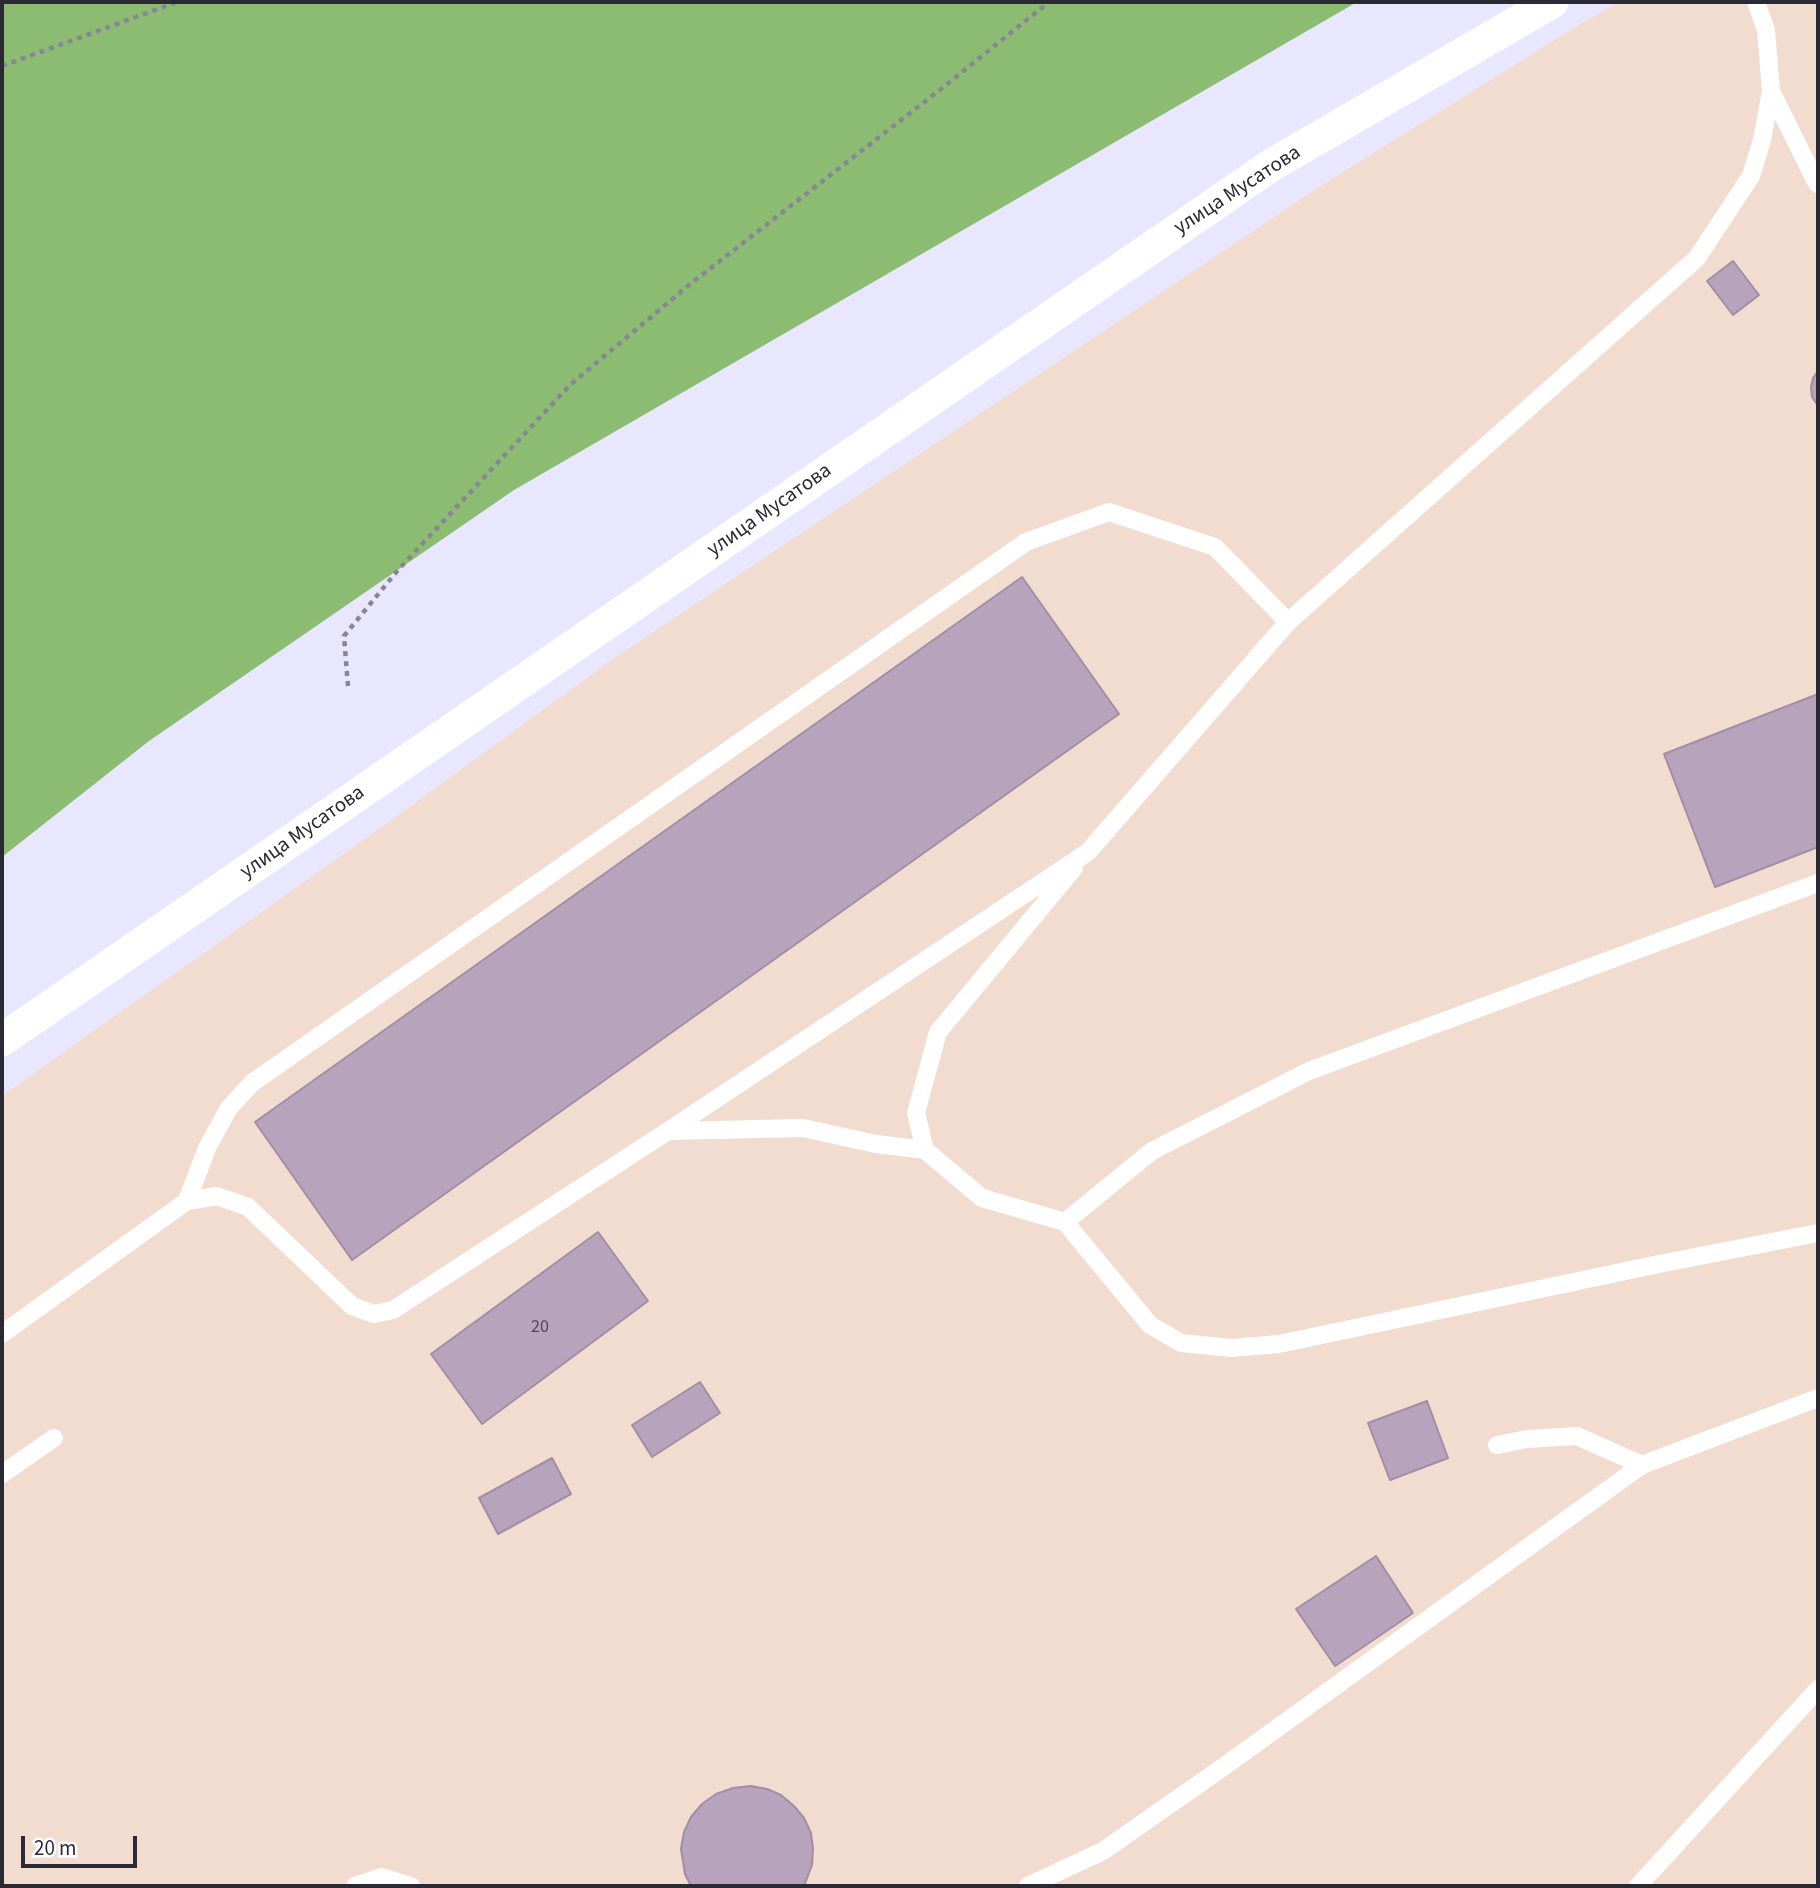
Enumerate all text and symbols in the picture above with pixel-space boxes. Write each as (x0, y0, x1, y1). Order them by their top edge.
street label: улица Мусатова (1170, 141, 1306, 241)
street label: улица Мусатова (703, 459, 837, 563)
street label: улица Мусатова (236, 781, 370, 885)
house number: 20 (531, 1317, 549, 1339)
scale bar (24, 1822, 140, 1866)
text: 20 m (34, 1833, 76, 1863)

